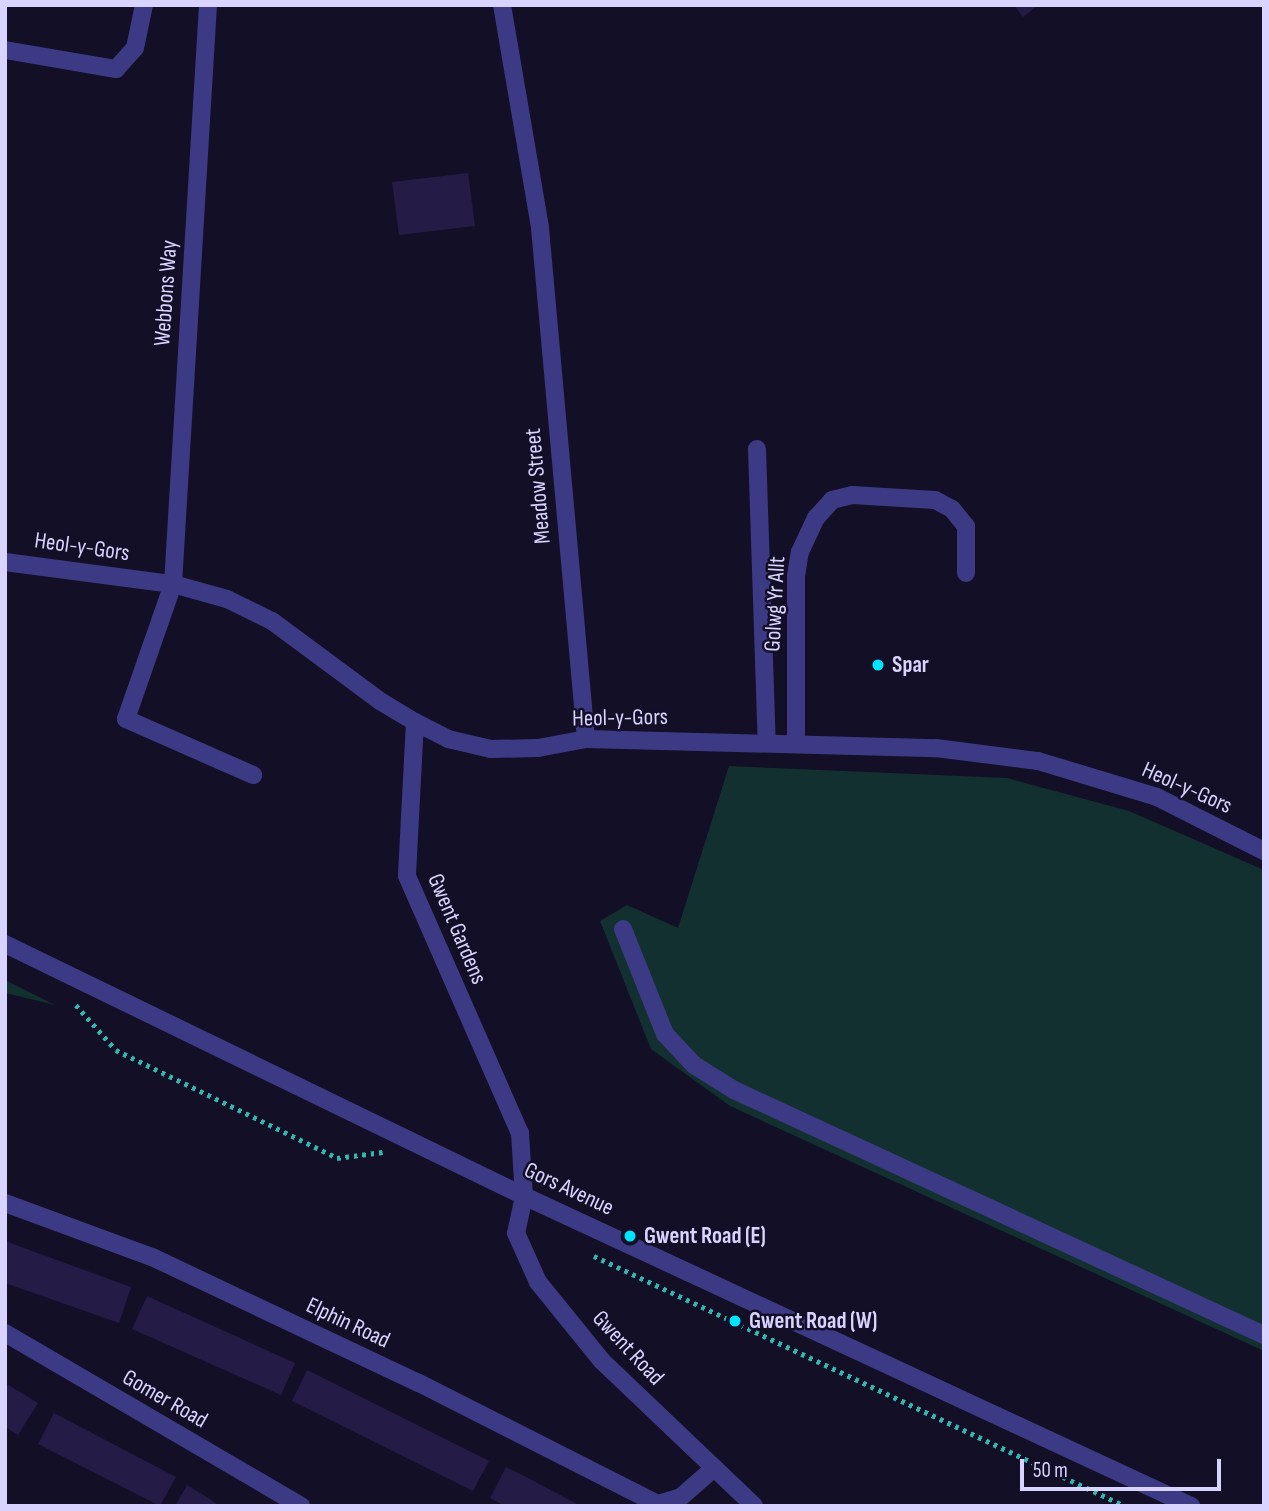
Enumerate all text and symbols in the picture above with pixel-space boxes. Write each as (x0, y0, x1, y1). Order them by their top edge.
street label: Webbons Way (149, 239, 183, 347)
street label: Meadow Street (519, 427, 557, 545)
street label: Heol-y-Gors (33, 527, 131, 567)
street label: Golwg Yr Allt (759, 556, 791, 652)
place label: Spar (892, 651, 929, 679)
marker: Spar (870, 657, 886, 673)
street label: Heol-y-Gors (572, 703, 668, 733)
street label: Heol-y-Gors (1138, 756, 1236, 820)
street label: Gwent Gardens (421, 870, 493, 988)
street label: Gors Avenue (520, 1156, 618, 1222)
place label: Gwent Road (E) (644, 1222, 766, 1250)
marker: Gwent Road (E) (622, 1228, 638, 1244)
street label: Elphin Road (302, 1292, 394, 1354)
street label: Gwent Road (586, 1305, 670, 1391)
place label: Gwent Road (W) (749, 1307, 877, 1335)
marker: Gwent Road (W) (727, 1313, 743, 1329)
street label: Gomer Road (118, 1364, 212, 1434)
scale bar (1024, 1444, 1225, 1488)
text: 50 m (1033, 1458, 1068, 1483)

